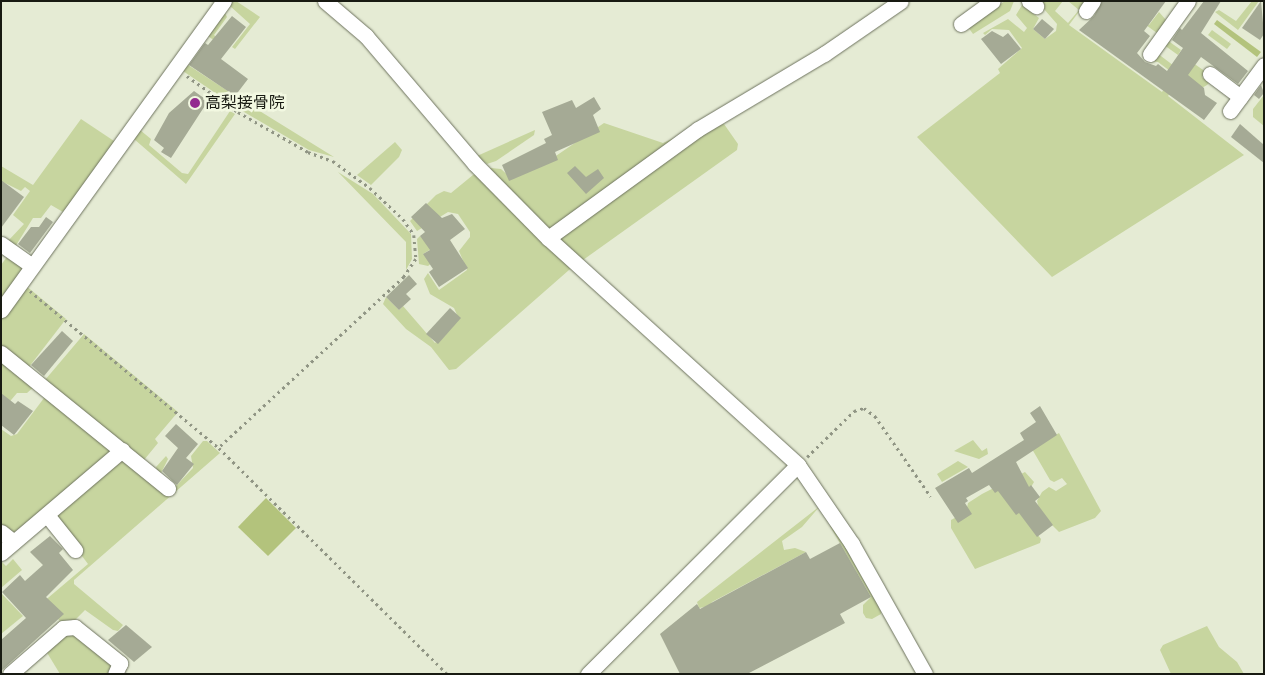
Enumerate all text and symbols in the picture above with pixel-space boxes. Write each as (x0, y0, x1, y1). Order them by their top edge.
place label: 高梨接骨院 (205, 93, 285, 113)
marker: 高梨接骨院 (189, 97, 201, 109)

